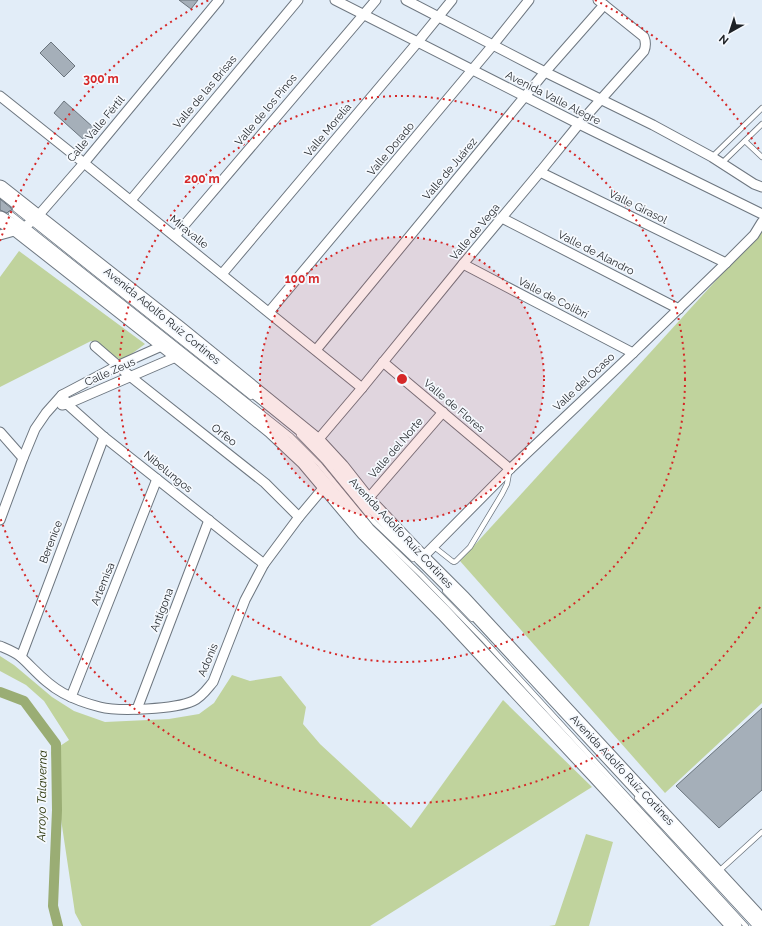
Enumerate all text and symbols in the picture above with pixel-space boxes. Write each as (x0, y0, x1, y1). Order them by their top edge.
north arrow (710, 12, 750, 52)
text: N (717, 32, 731, 47)
street label: Valle de las Brisas (171, 53, 239, 131)
street label: Avenida Valle Alegre (503, 68, 603, 128)
text: 300 m (83, 72, 119, 86)
street label: Valle de los Pinos (232, 72, 300, 148)
street label: Calle Valle Fértil (65, 93, 127, 165)
street label: Valle Morelia (302, 101, 354, 159)
street label: Valle Dorado (365, 119, 417, 178)
street label: Valle de Juárez (420, 135, 480, 203)
text: 200 m (184, 172, 220, 186)
street label: Valle Girasol (607, 187, 669, 227)
street label: Valle de Vega (448, 201, 502, 263)
street label: Miravalle (167, 213, 211, 252)
street label: Valle de Alandro (556, 228, 637, 278)
street label: Avenida Adolfo Ruíz Cortines (101, 265, 223, 367)
text: 100 m (285, 272, 319, 286)
street label: Valle de Colibrí (516, 275, 591, 321)
street label: Valle del Ocaso (551, 350, 618, 414)
street label: Calle Zeus (83, 355, 137, 389)
centre of rings (395, 372, 409, 386)
street label: Valle de Flores (421, 377, 487, 435)
street label: Valle del Norte (366, 415, 426, 481)
street label: Orfeo (209, 421, 240, 449)
street label: Nibelungos (141, 448, 195, 496)
street label: Avenida Adolfo Ruíz Cortines (346, 475, 456, 591)
street label: Berenice (37, 518, 65, 565)
street label: Artemisa (89, 561, 117, 607)
street label: Antígona (148, 586, 176, 634)
street label: Adonis (195, 641, 221, 679)
street label: Avenida Adolfo Ruíz Cortines (567, 712, 677, 828)
water label: Arroyo Talaverna (34, 750, 50, 843)

